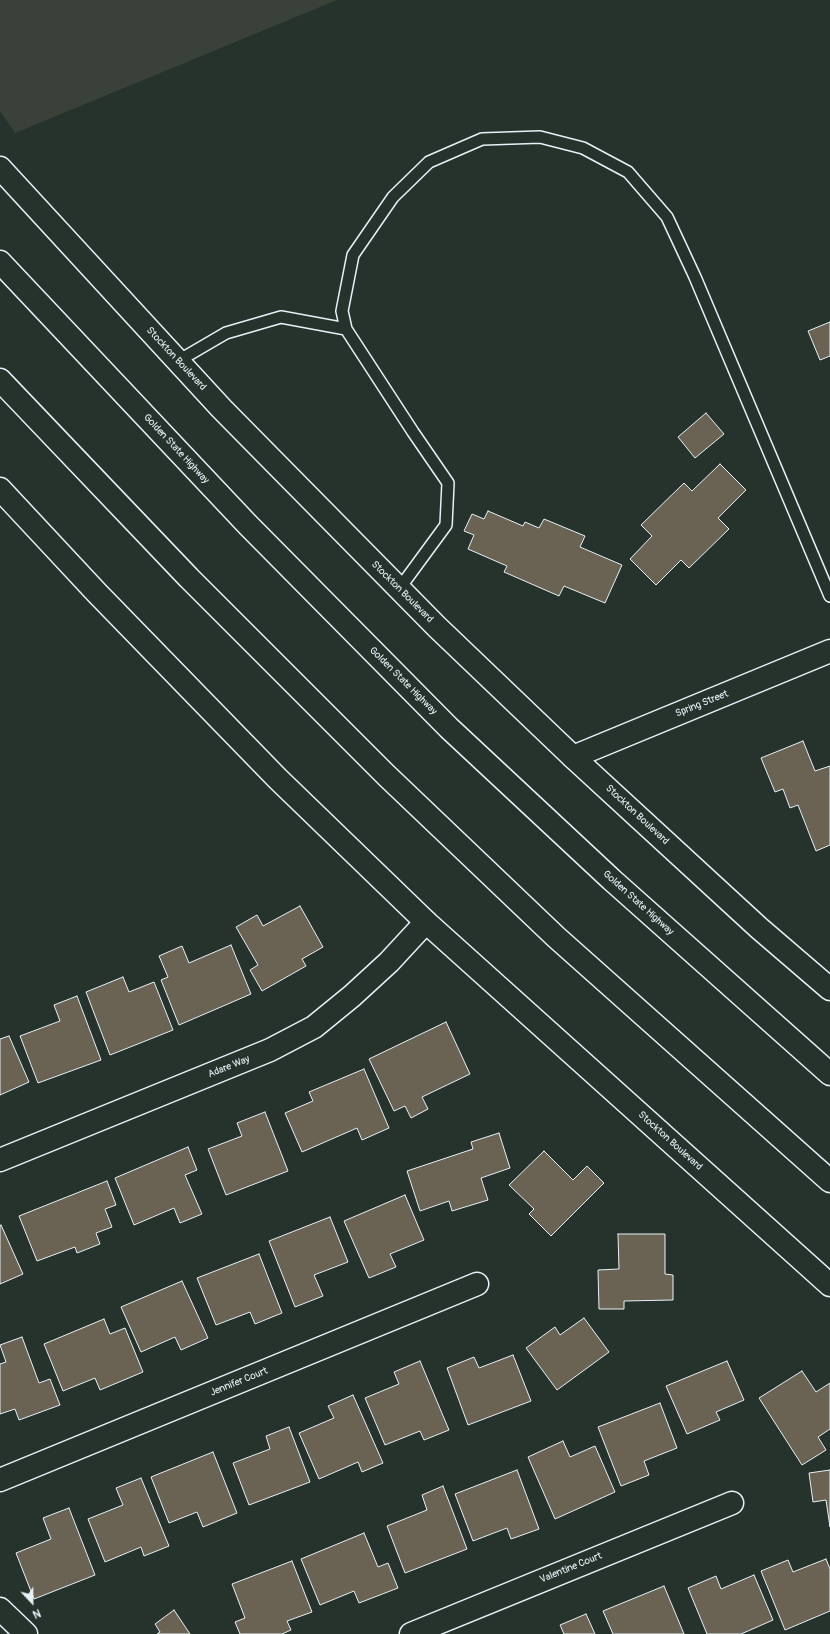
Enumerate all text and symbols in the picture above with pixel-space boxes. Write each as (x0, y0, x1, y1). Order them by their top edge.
street label: Stockton Boulevard (144, 325, 208, 393)
street label: Golden State Highway (141, 412, 211, 486)
street label: Stockton Boulevard (369, 559, 435, 625)
street label: Golden State Highway (367, 645, 439, 717)
street label: Spring Street (674, 688, 730, 720)
street label: Stockton Boulevard (603, 783, 671, 847)
street label: Golden State Highway (600, 868, 676, 938)
street label: Adare Way (206, 1053, 252, 1081)
street label: Stockton Boulevard (635, 1109, 705, 1173)
street label: Jennifer Court (209, 1365, 269, 1399)
street label: Valentine Court (538, 1550, 604, 1586)
north arrow (12, 1582, 52, 1622)
text: N (31, 1606, 43, 1621)

